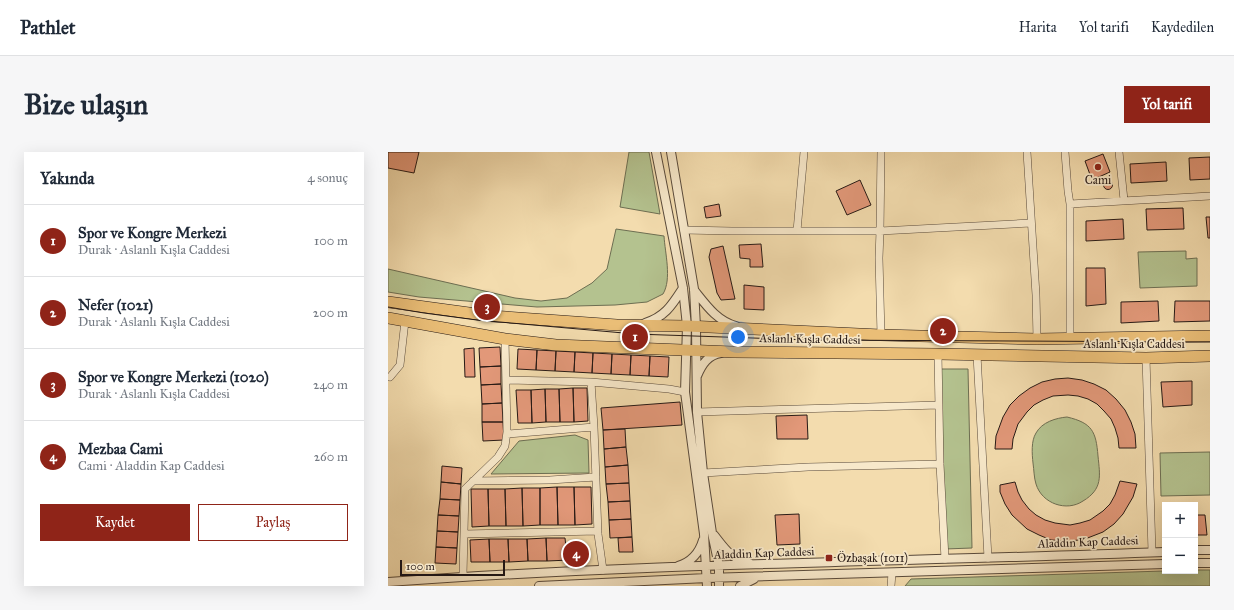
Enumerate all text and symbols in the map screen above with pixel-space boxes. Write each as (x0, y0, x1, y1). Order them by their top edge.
text: Pathlet (20, 16, 76, 39)
text: Harita (1019, 19, 1057, 36)
text: Yol tarifi (1079, 19, 1129, 36)
text: Kaydedilen (1151, 19, 1214, 36)
button: Yol tarifi (1124, 86, 1210, 123)
text: Bize ulaşın (24, 87, 148, 122)
marker: Cami (1093, 162, 1103, 172)
text: Yakında (40, 168, 94, 189)
text: 4 sonuç (307, 170, 348, 186)
place label: Cami (1085, 173, 1112, 187)
text: Spor ve Kongre Merkezi (78, 224, 227, 242)
text: 1 (50, 233, 56, 249)
text: 100 m (314, 233, 348, 249)
text: Durak · Aslanlı Kışla Caddesi (78, 242, 230, 258)
pin: 3 (474, 292, 500, 322)
text: Nefer (1021) (78, 296, 153, 314)
text: 2 (50, 305, 56, 321)
text: 200 m (313, 305, 348, 321)
text: Durak · Aslanlı Kışla Caddesi (78, 314, 230, 330)
pin: 2 (930, 316, 956, 346)
pin: 1 (622, 322, 648, 352)
your location (728, 327, 748, 347)
street label: Aslanlı Kışla Caddesi (758, 331, 862, 347)
street label: Aslanlı Kışla Caddesi (1082, 337, 1185, 351)
text: Spor ve Kongre Merkezi (1020) (78, 368, 269, 386)
text: 3 (50, 377, 56, 393)
text: 240 m (313, 377, 348, 393)
text: Durak · Aslanlı Kışla Caddesi (78, 386, 230, 402)
text: Mezbaa Cami (78, 440, 163, 458)
text: 4 (49, 449, 57, 465)
text: 260 m (314, 449, 348, 465)
text: Cami · Aladdin Kap Caddesi (78, 458, 225, 474)
map controls (1162, 502, 1198, 574)
button: + (1162, 502, 1198, 538)
button: Kaydet (40, 504, 190, 541)
button: Paylaş (198, 504, 348, 541)
street label: Aladdin Kap Caddesi (1036, 533, 1139, 551)
button: − (1162, 538, 1198, 574)
pin: 4 (563, 539, 589, 569)
street label: Aladdin Kap Caddesi (712, 544, 815, 562)
place label: Özbaşak (1011) (837, 550, 908, 565)
marker: Özbaşak (1011) (824, 553, 834, 563)
scale bar (400, 558, 505, 577)
text: 100 m (406, 560, 435, 573)

